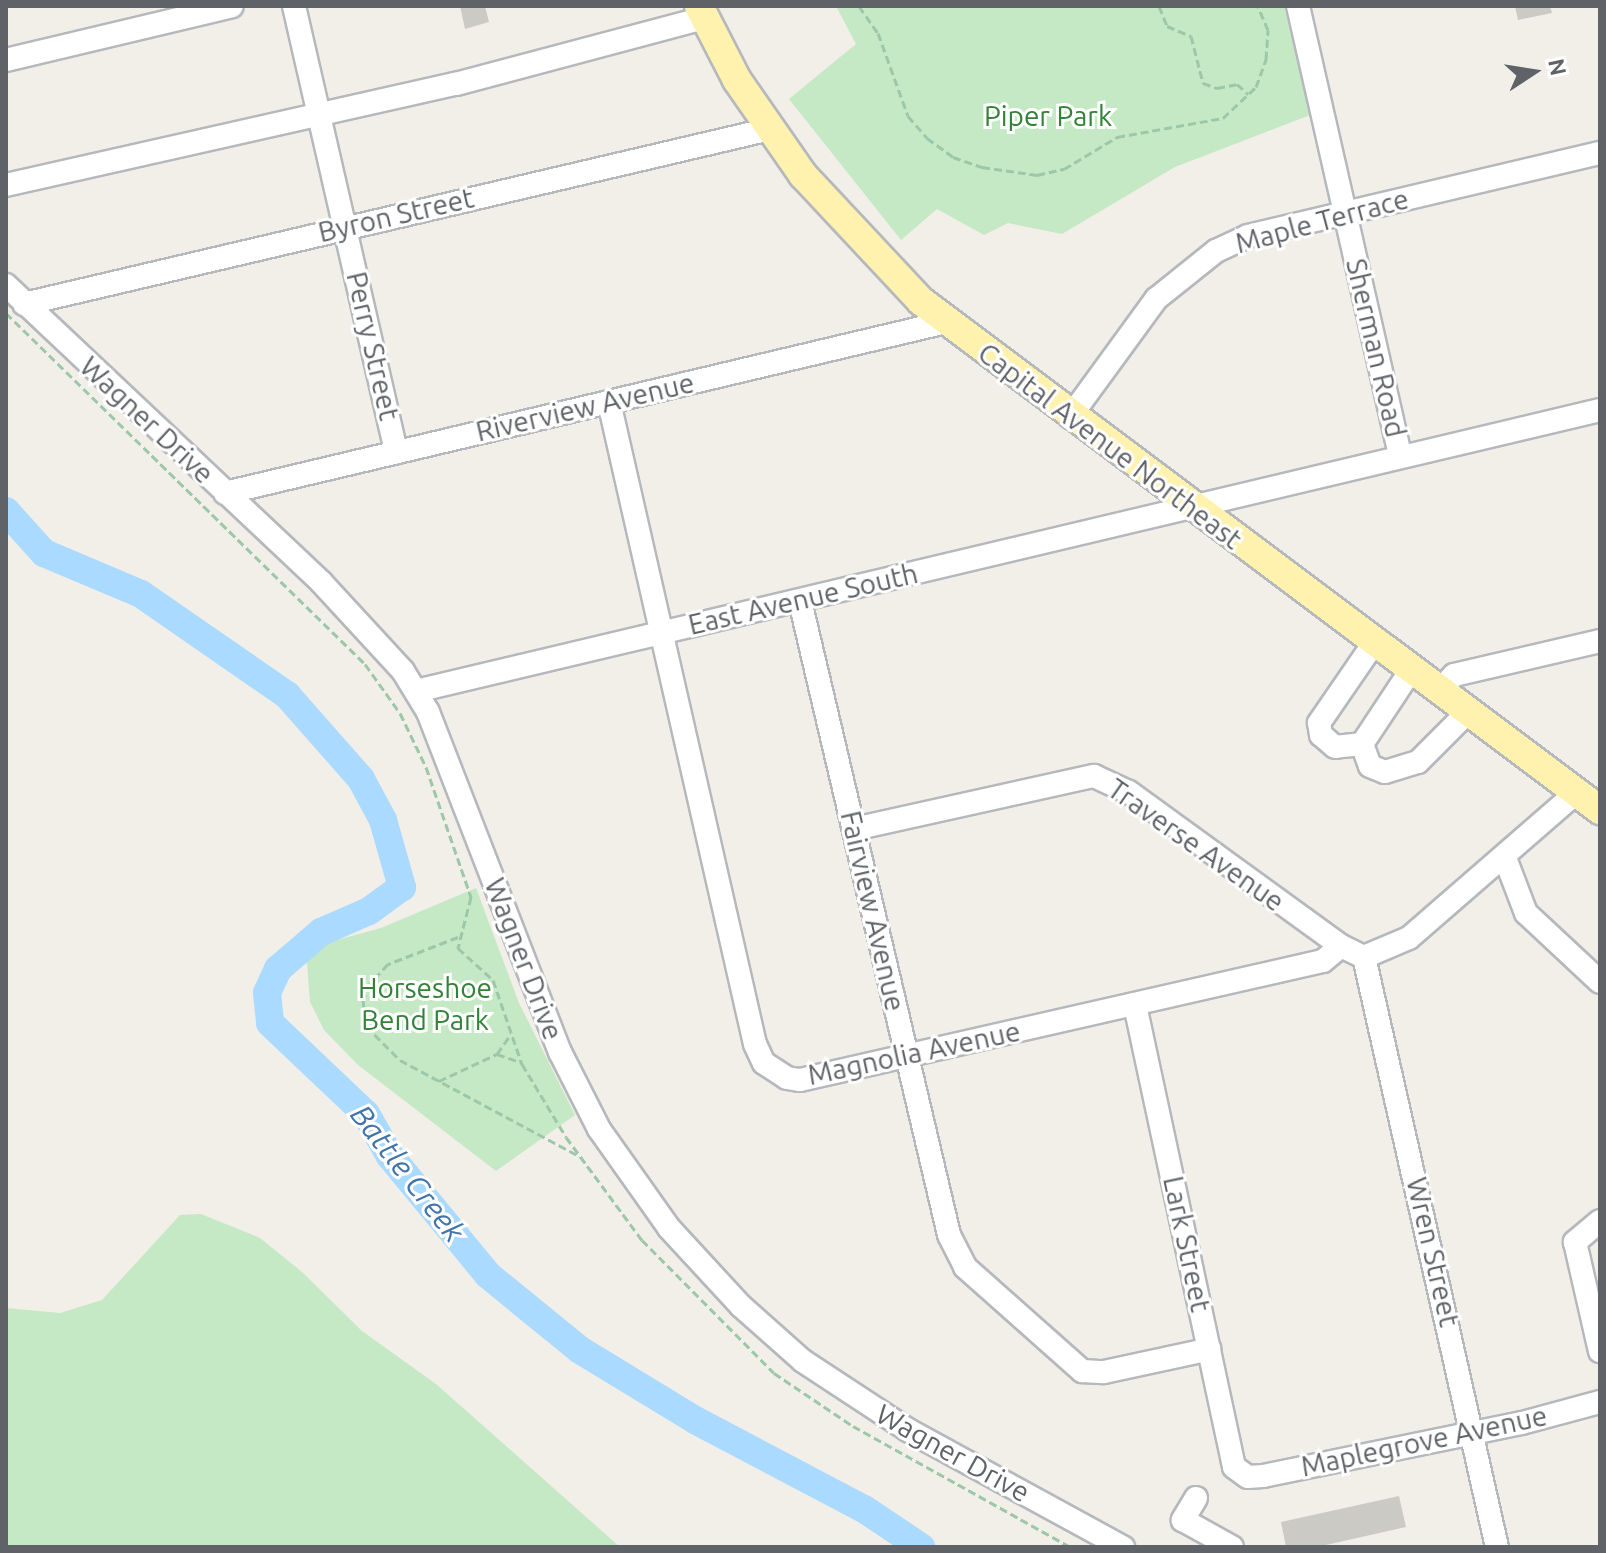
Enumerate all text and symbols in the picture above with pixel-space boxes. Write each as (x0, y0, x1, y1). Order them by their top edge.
north arrow (1494, 32, 1574, 112)
text: N (1544, 56, 1572, 78)
park label: Piper Park (984, 99, 1112, 133)
street label: Byron Street (315, 181, 477, 249)
street label: Maple Terrace (1232, 182, 1412, 260)
street label: Sherman Road (1339, 255, 1413, 441)
street label: Perry Street (340, 268, 406, 424)
street label: Capital Avenue Northeast (971, 336, 1249, 556)
street label: Wagner Drive (73, 350, 221, 490)
street label: Riverview Avenue (473, 366, 697, 448)
street label: East Avenue South (685, 556, 921, 642)
street label: Traverse Avenue (1101, 772, 1291, 918)
street label: Fairview Avenue (834, 808, 912, 1014)
street label: Wagner Drive (478, 873, 570, 1045)
park label: Horseshoe Bend Park (358, 971, 492, 1037)
street label: Magnolia Avenue (805, 1014, 1023, 1092)
water label: Battle Creek (343, 1097, 473, 1249)
street label: Lark Street (1156, 1173, 1218, 1315)
street label: Wren Street (1400, 1174, 1466, 1330)
street label: Wagner Drive (870, 1397, 1036, 1509)
street label: Maplegrove Avenue (1298, 1399, 1550, 1483)

